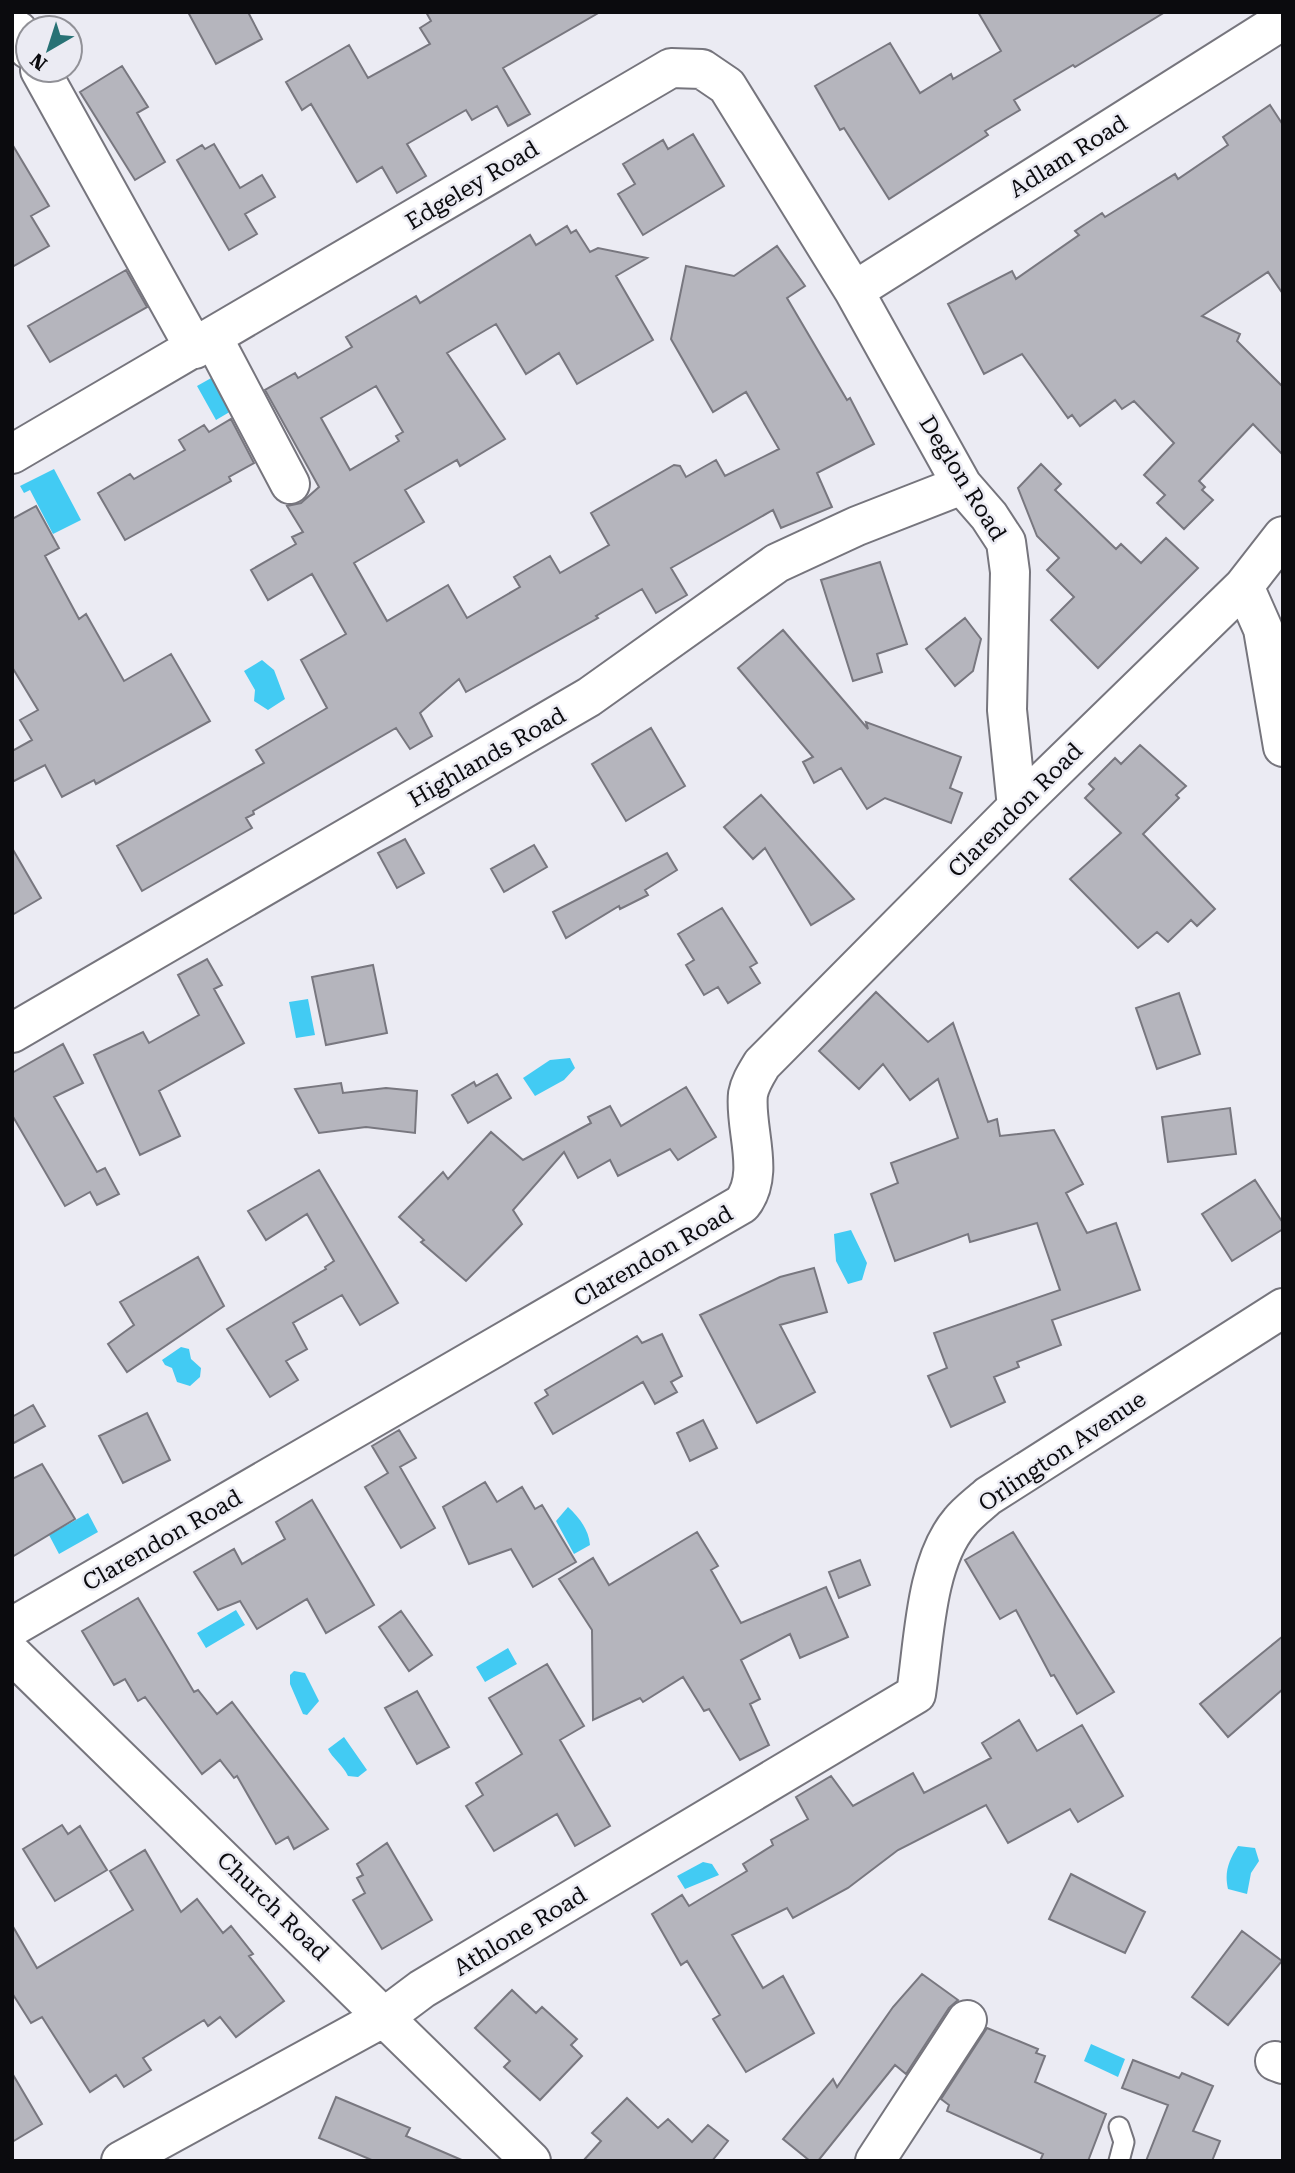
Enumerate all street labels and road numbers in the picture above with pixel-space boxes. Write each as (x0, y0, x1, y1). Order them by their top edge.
street label: Adlam Road (1004, 109, 1132, 203)
street label: Edgeley Road (401, 135, 544, 236)
street label: Deglon Road (914, 411, 1012, 546)
street label: Highlands Road (404, 701, 571, 813)
street label: Clarendon Road (943, 737, 1088, 883)
street label: Clarendon Road (569, 1200, 738, 1313)
street label: Orlington Avenue (973, 1385, 1151, 1517)
street label: Clarendon Road (78, 1484, 247, 1597)
street label: Church Road (211, 1846, 334, 1967)
street label: Athlone Road (449, 1881, 592, 1982)

